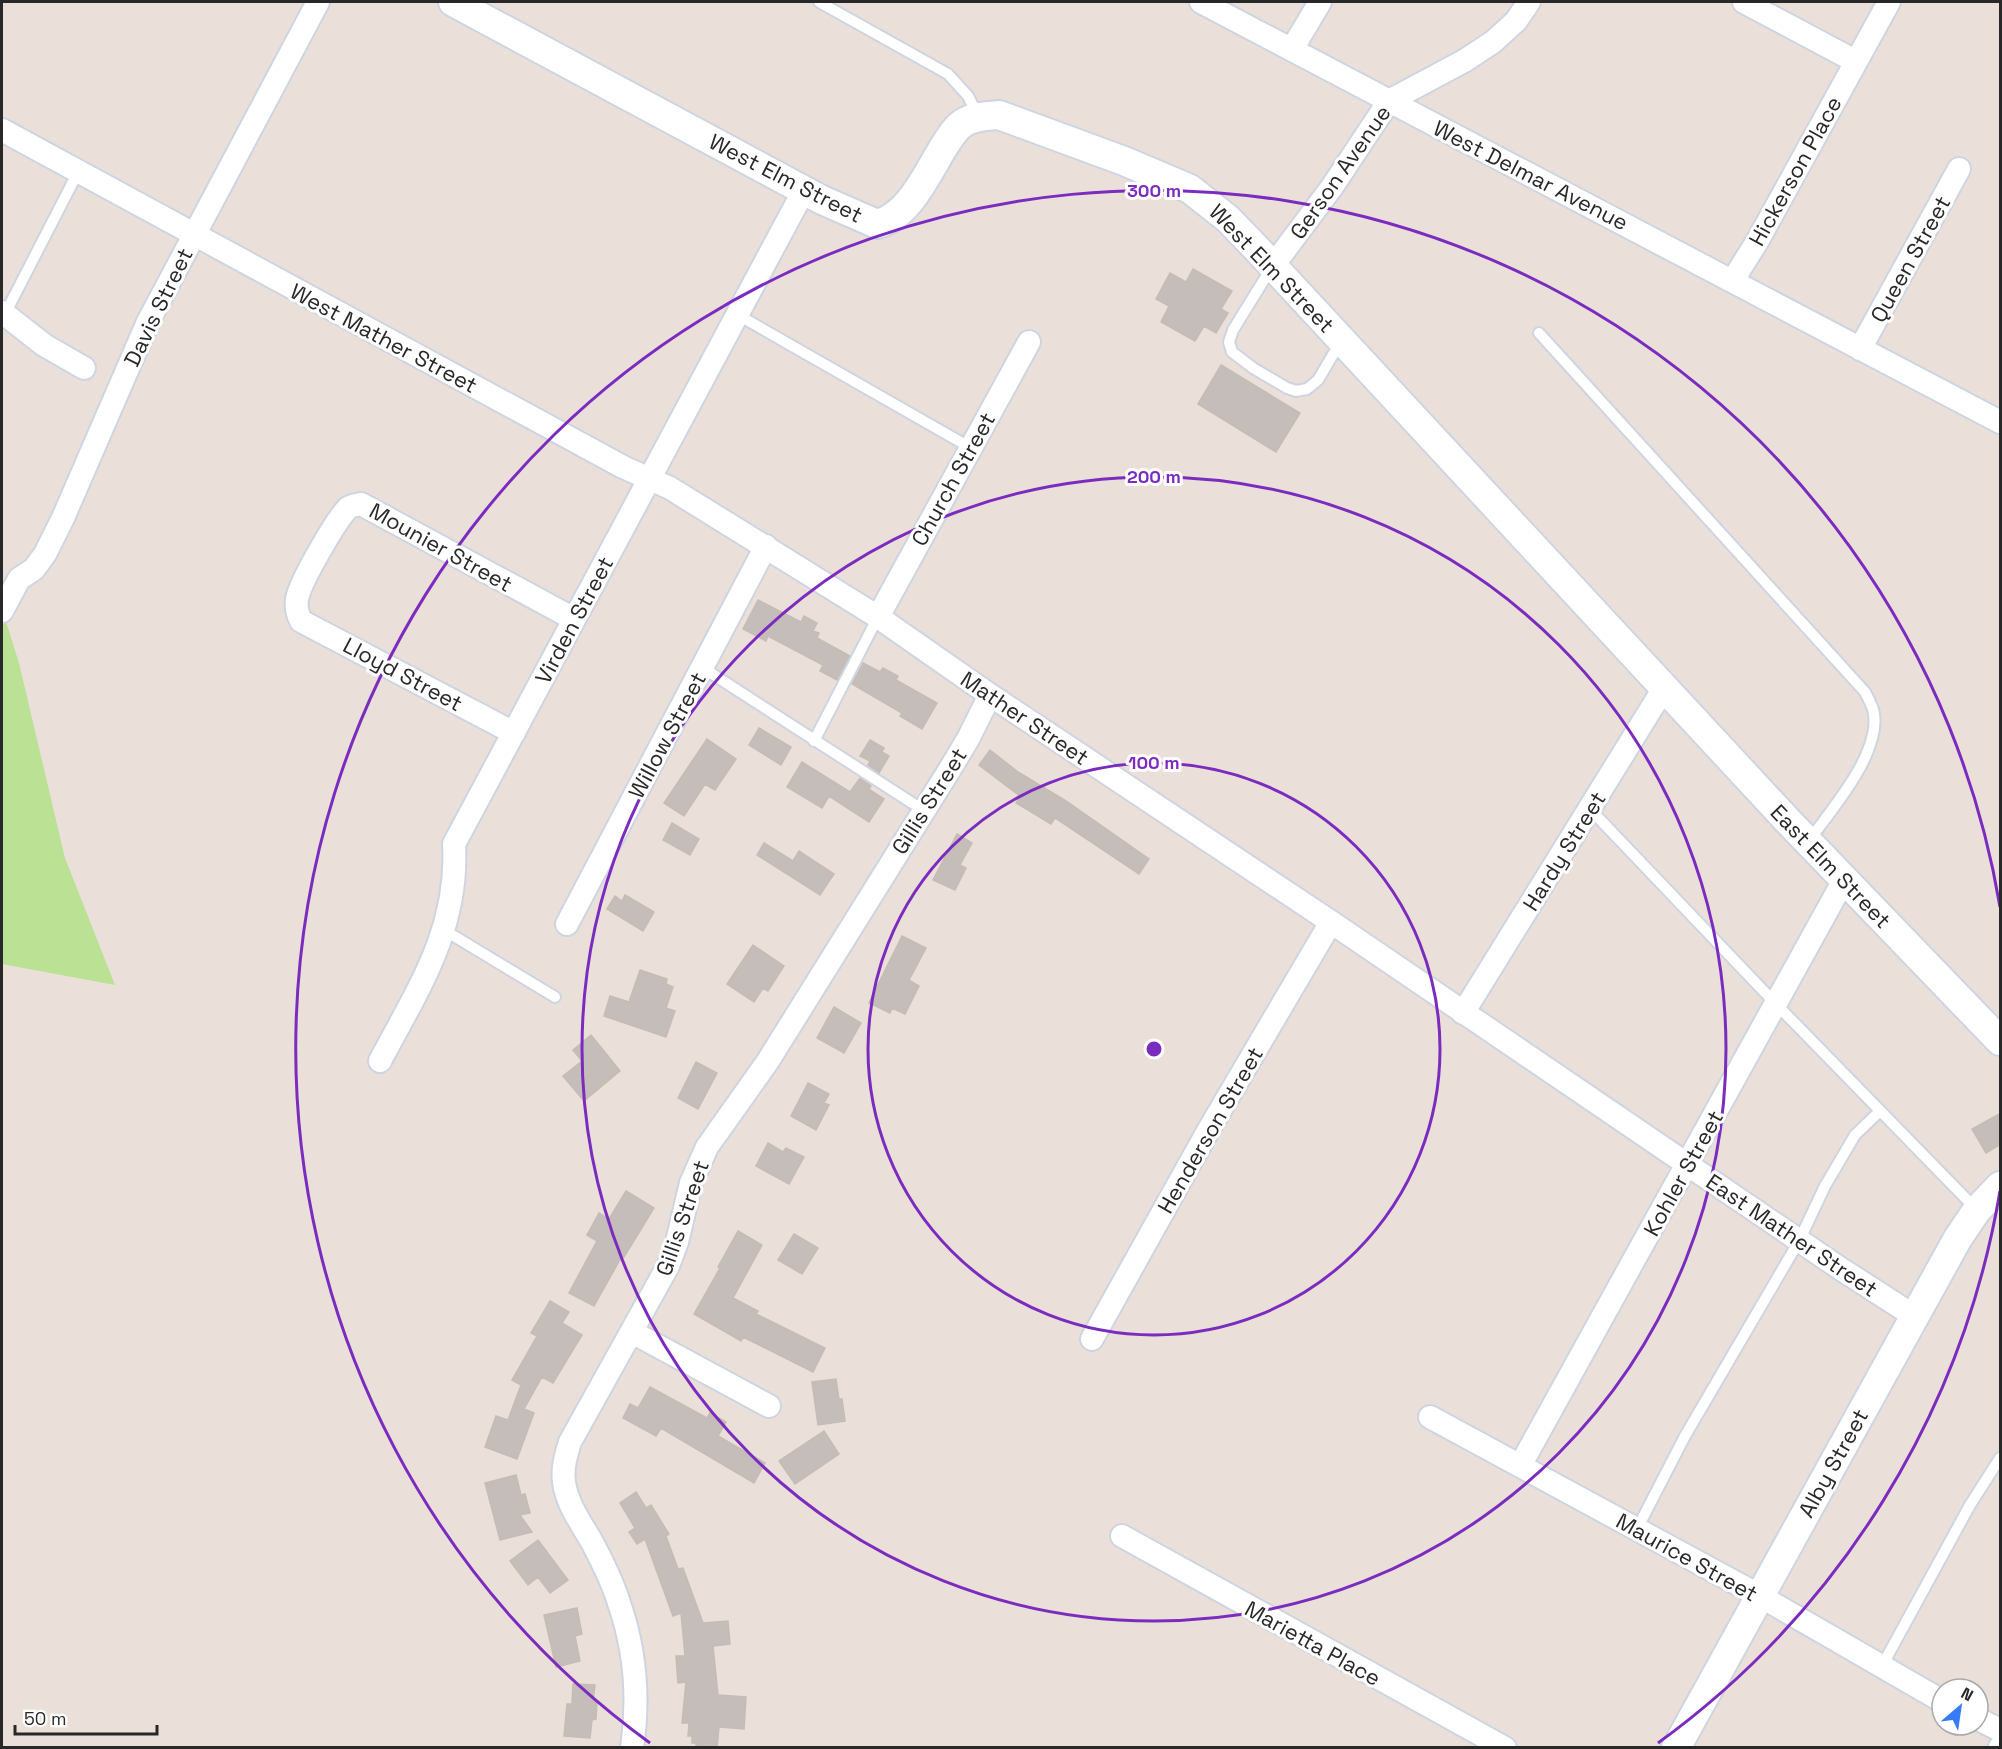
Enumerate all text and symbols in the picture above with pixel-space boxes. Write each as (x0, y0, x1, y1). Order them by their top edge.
street label: Hickerson Place (1742, 91, 1848, 251)
street label: Gerson Avenue (1283, 100, 1397, 244)
street label: West Delmar Avenue (1429, 114, 1633, 236)
street label: West Elm Street (705, 127, 867, 229)
text: 300 m (1127, 179, 1181, 202)
street label: Queen Street (1864, 191, 1956, 327)
street label: West Elm Street (1203, 198, 1341, 338)
street label: Davis Street (117, 243, 199, 371)
street label: West Mather Street (286, 277, 482, 399)
street label: Church Street (905, 407, 1001, 551)
text: 200 m (1127, 465, 1181, 488)
street label: Mounier Street (365, 496, 517, 598)
street label: Virden Street (529, 551, 619, 689)
street label: Lloyd Street (338, 631, 468, 717)
street label: Mather Street (955, 665, 1095, 771)
street label: Willow Street (622, 667, 712, 803)
street label: Gillis Street (885, 742, 973, 860)
text: 100 m (1128, 751, 1180, 774)
street label: Hardy Street (1516, 786, 1612, 916)
street label: East Elm Street (1765, 798, 1897, 934)
centre of rings (1144, 1039, 1164, 1059)
street label: Henderson Street (1151, 1042, 1269, 1218)
street label: Kohler Street (1637, 1105, 1729, 1241)
street label: Gillis Street (649, 1156, 715, 1280)
street label: East Mather Street (1701, 1167, 1883, 1303)
street label: Alby Street (1792, 1404, 1874, 1522)
street label: Maurice Street (1611, 1507, 1763, 1607)
street label: Marietta Place (1240, 1594, 1386, 1692)
north arrow (1930, 1677, 1990, 1737)
text: N (1957, 1683, 1977, 1706)
scale bar (15, 1698, 158, 1736)
text: 50 m (24, 1707, 66, 1730)

